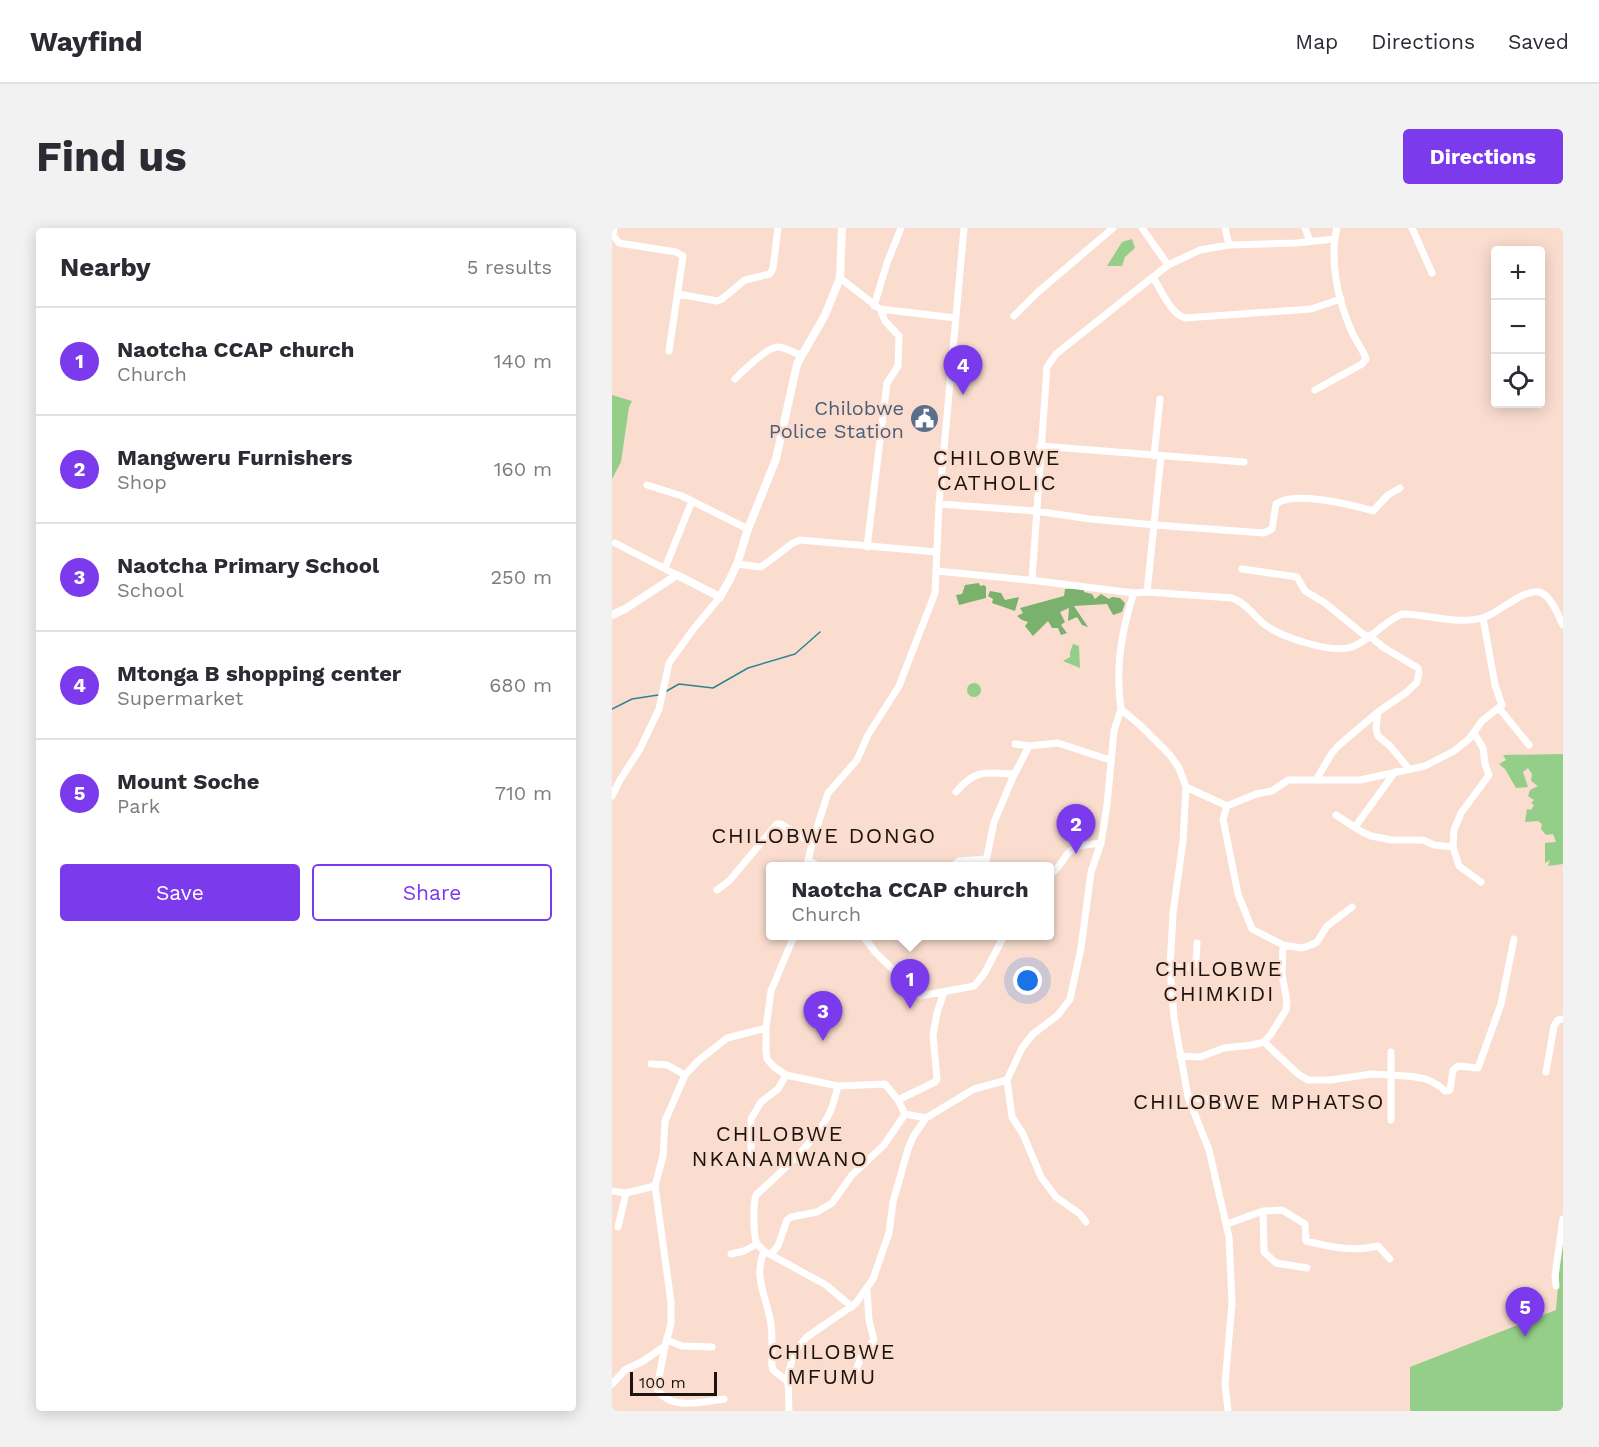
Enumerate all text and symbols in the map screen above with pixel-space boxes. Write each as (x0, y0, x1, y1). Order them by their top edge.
text: Wayfind (30, 25, 143, 58)
text: Map (1295, 29, 1338, 54)
text: Directions (1371, 29, 1475, 54)
text: Saved (1508, 29, 1569, 54)
button: Directions (1403, 129, 1563, 184)
text: Find us (36, 132, 187, 181)
map controls (1491, 246, 1545, 408)
button: + (1491, 246, 1545, 300)
text: Nearby (60, 252, 151, 282)
text: 5 results (467, 255, 552, 279)
button: − (1491, 300, 1545, 354)
text: Naotcha CCAP church (117, 337, 354, 362)
pin: 4 (944, 346, 982, 395)
text: 1 (75, 349, 84, 373)
text: 140 m (494, 349, 552, 373)
button: locate (1491, 354, 1545, 408)
text: Church (117, 362, 187, 386)
place label: Chilobwe Police Station (769, 396, 904, 443)
public building icon: Chilobwe Police Station (909, 403, 941, 435)
text: Mangweru Furnishers (117, 445, 353, 470)
district label: CHILOBWE CATHOLIC (933, 445, 1061, 495)
text: 2 (74, 457, 85, 481)
text: 160 m (494, 457, 552, 481)
text: Shop (117, 470, 167, 494)
text: Naotcha Primary School (117, 553, 379, 578)
text: 3 (74, 565, 85, 589)
text: 250 m (490, 565, 552, 589)
text: School (117, 578, 184, 602)
text: Mtonga B shopping center (117, 661, 401, 686)
text: 4 (73, 673, 86, 697)
text: 680 m (489, 673, 552, 697)
text: Supermarket (117, 686, 243, 710)
text: Mount Soche (117, 769, 259, 794)
text: 5 (74, 781, 85, 805)
text: 710 m (495, 781, 552, 805)
text: Park (117, 794, 160, 818)
pin: 2 (1056, 804, 1096, 854)
district label: CHILOBWE DONGO (711, 823, 937, 848)
popup (766, 862, 1054, 940)
button: Save (60, 864, 300, 921)
button: Share (312, 864, 552, 921)
text: Naotcha CCAP church (791, 877, 1029, 902)
text: Church (791, 902, 861, 926)
district label: CHILOBWE CHIMKIDI (1155, 956, 1283, 1006)
pin: 1 (890, 960, 930, 1009)
your location (1013, 966, 1042, 995)
pin: 3 (804, 992, 842, 1041)
district label: CHILOBWE MPHATSO (1133, 1089, 1385, 1114)
district label: CHILOBWE NKANAMWANO (692, 1121, 868, 1171)
pin: 5 (1506, 1288, 1544, 1337)
district label: CHILOBWE MFUMU (768, 1339, 896, 1389)
scale bar (630, 1369, 717, 1396)
text: 100 m (639, 1373, 686, 1392)

